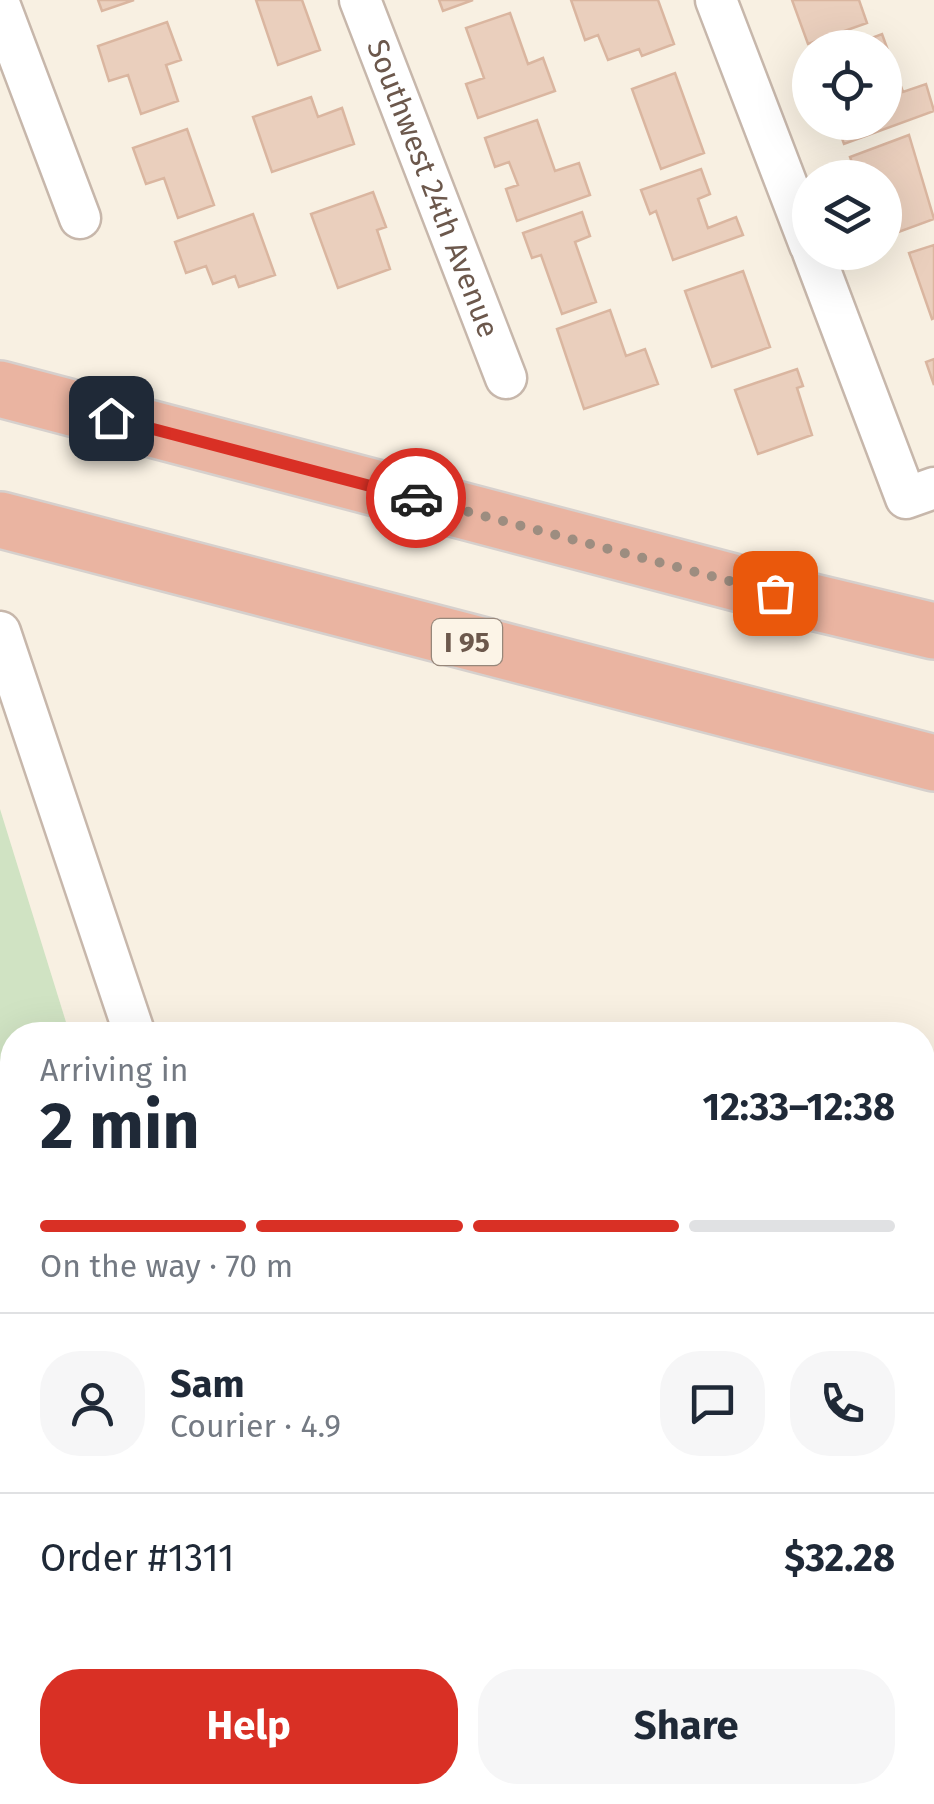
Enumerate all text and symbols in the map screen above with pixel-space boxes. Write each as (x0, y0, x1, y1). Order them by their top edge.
map controls (792, 30, 902, 270)
button: locate (792, 30, 902, 140)
street label: Southwest 24th Avenue (359, 34, 507, 343)
button: layers (792, 160, 902, 270)
pin (69, 376, 154, 461)
icon: home (84, 391, 139, 446)
courier (366, 448, 466, 548)
icon: car (389, 471, 444, 526)
pin (733, 551, 818, 636)
icon: bag (748, 566, 803, 621)
road number: I 95 (432, 619, 502, 665)
text: Arriving in (40, 1051, 188, 1089)
text: 12:33–12:38 (703, 1084, 895, 1130)
text: 2 min (40, 1087, 200, 1165)
text: On the way · 70 m (40, 1247, 293, 1285)
button: person (40, 1351, 145, 1456)
button: chat (660, 1351, 765, 1456)
button: phone (790, 1351, 895, 1456)
text: Sam (170, 1361, 245, 1407)
text: Courier · 4.9 (170, 1407, 341, 1445)
text: Order #1311 (40, 1535, 235, 1581)
text: $32.28 (784, 1535, 895, 1581)
button: Help (40, 1669, 458, 1784)
button: Share (478, 1669, 895, 1784)

